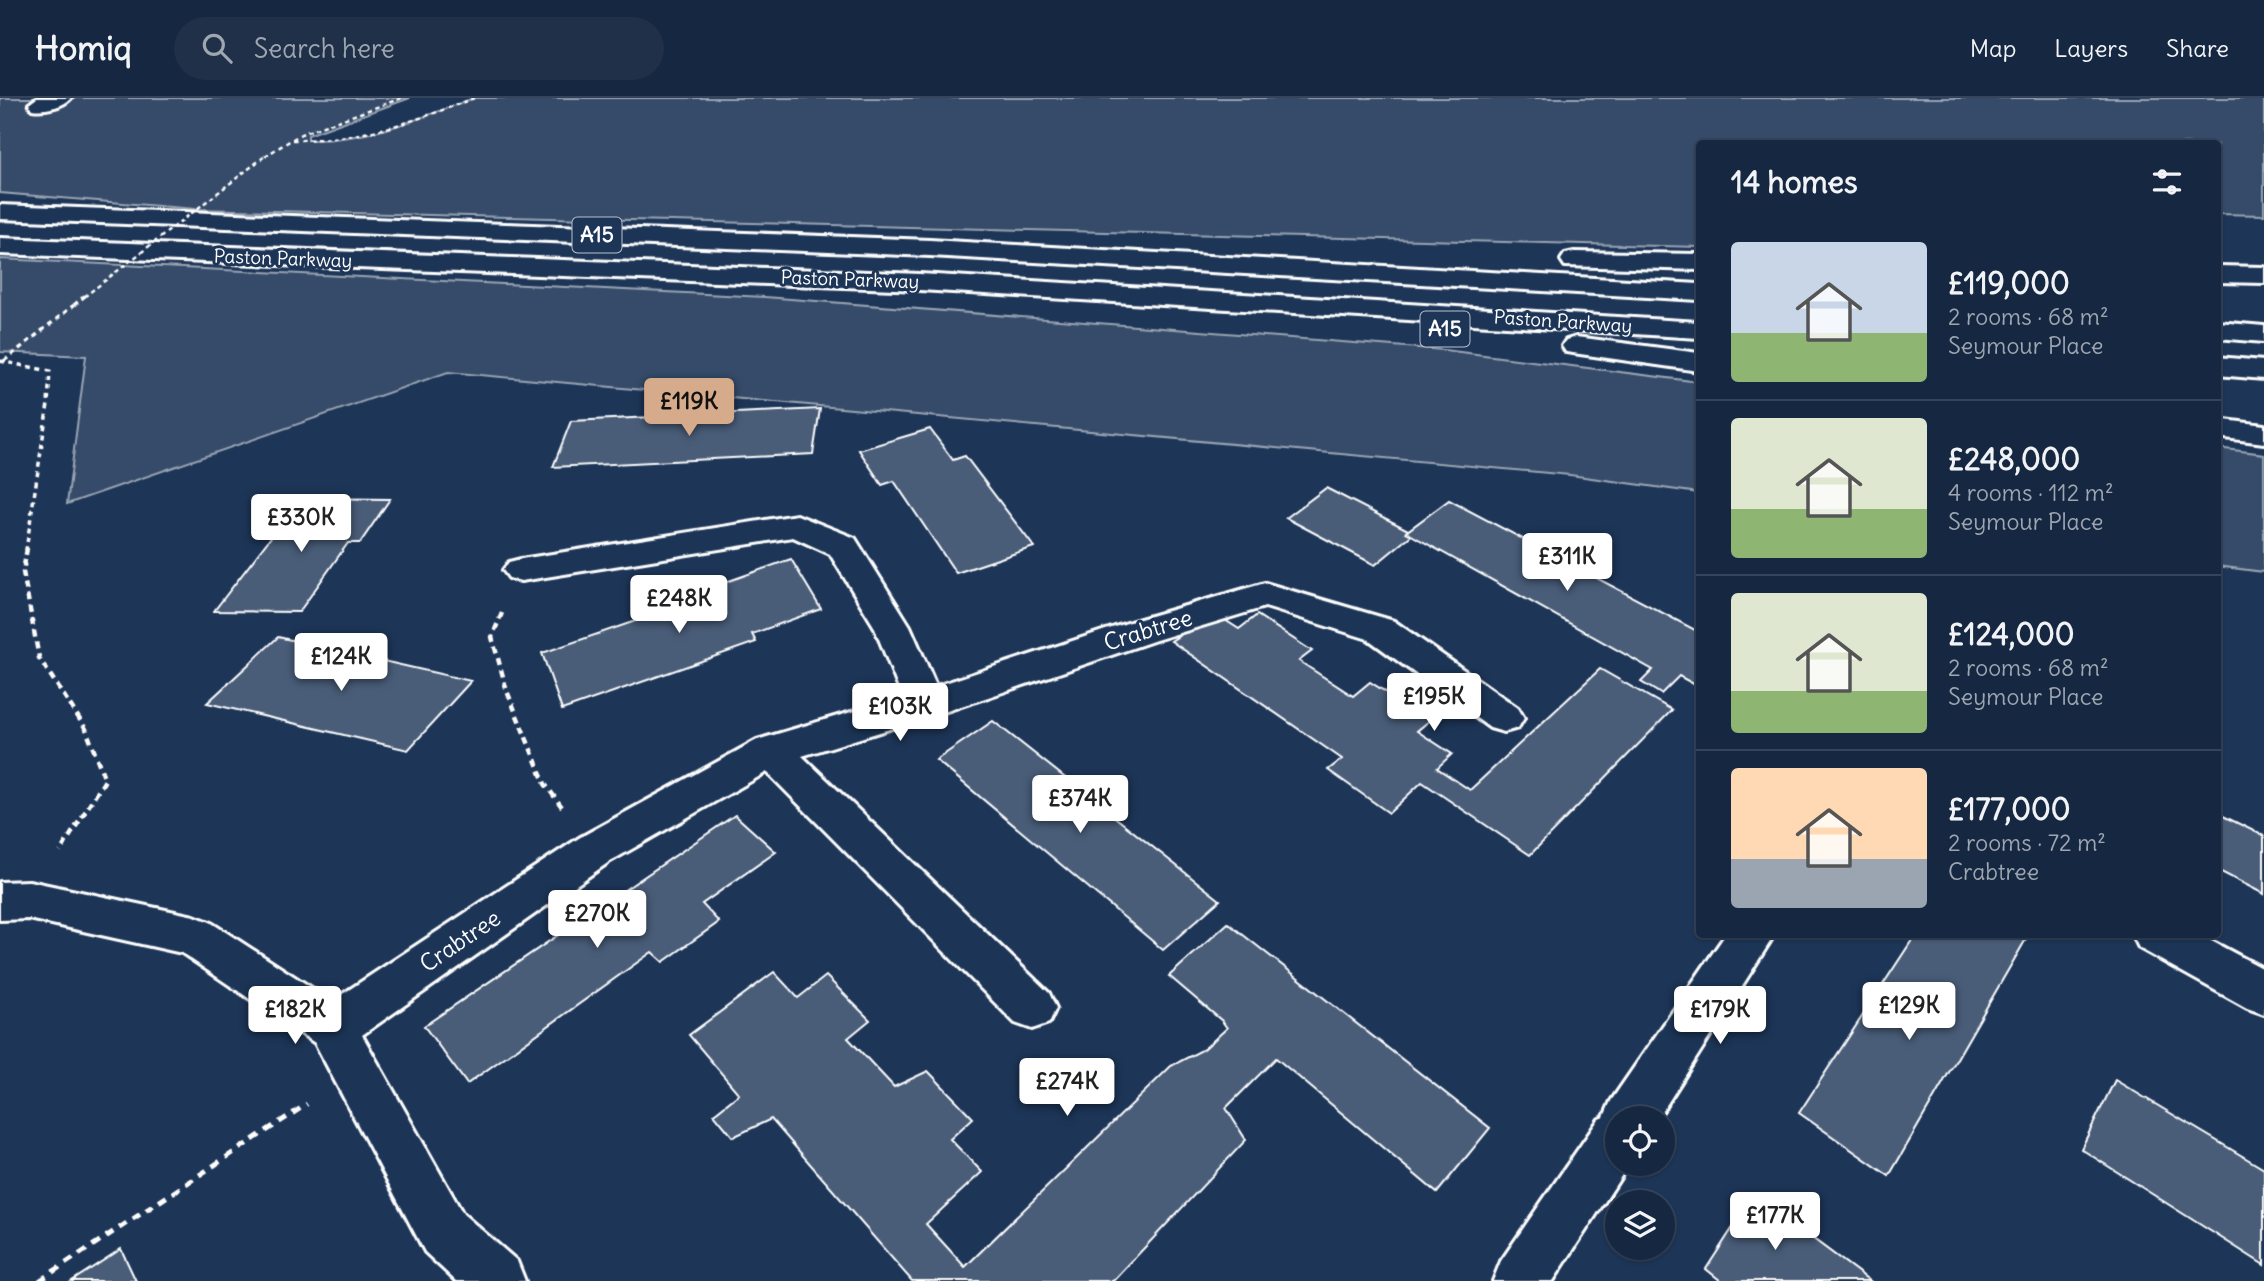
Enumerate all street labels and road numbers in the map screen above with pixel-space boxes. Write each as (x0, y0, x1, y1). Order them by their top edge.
road number: A15 (572, 218, 622, 252)
street label: Paston Parkway (213, 244, 353, 272)
street label: Paston Parkway (780, 265, 920, 293)
street label: Paston Parkway (1493, 304, 1633, 338)
road number: A15 (1420, 312, 1470, 346)
street label: Crabtree (1100, 602, 1196, 657)
street label: Crabtree (414, 903, 506, 978)

